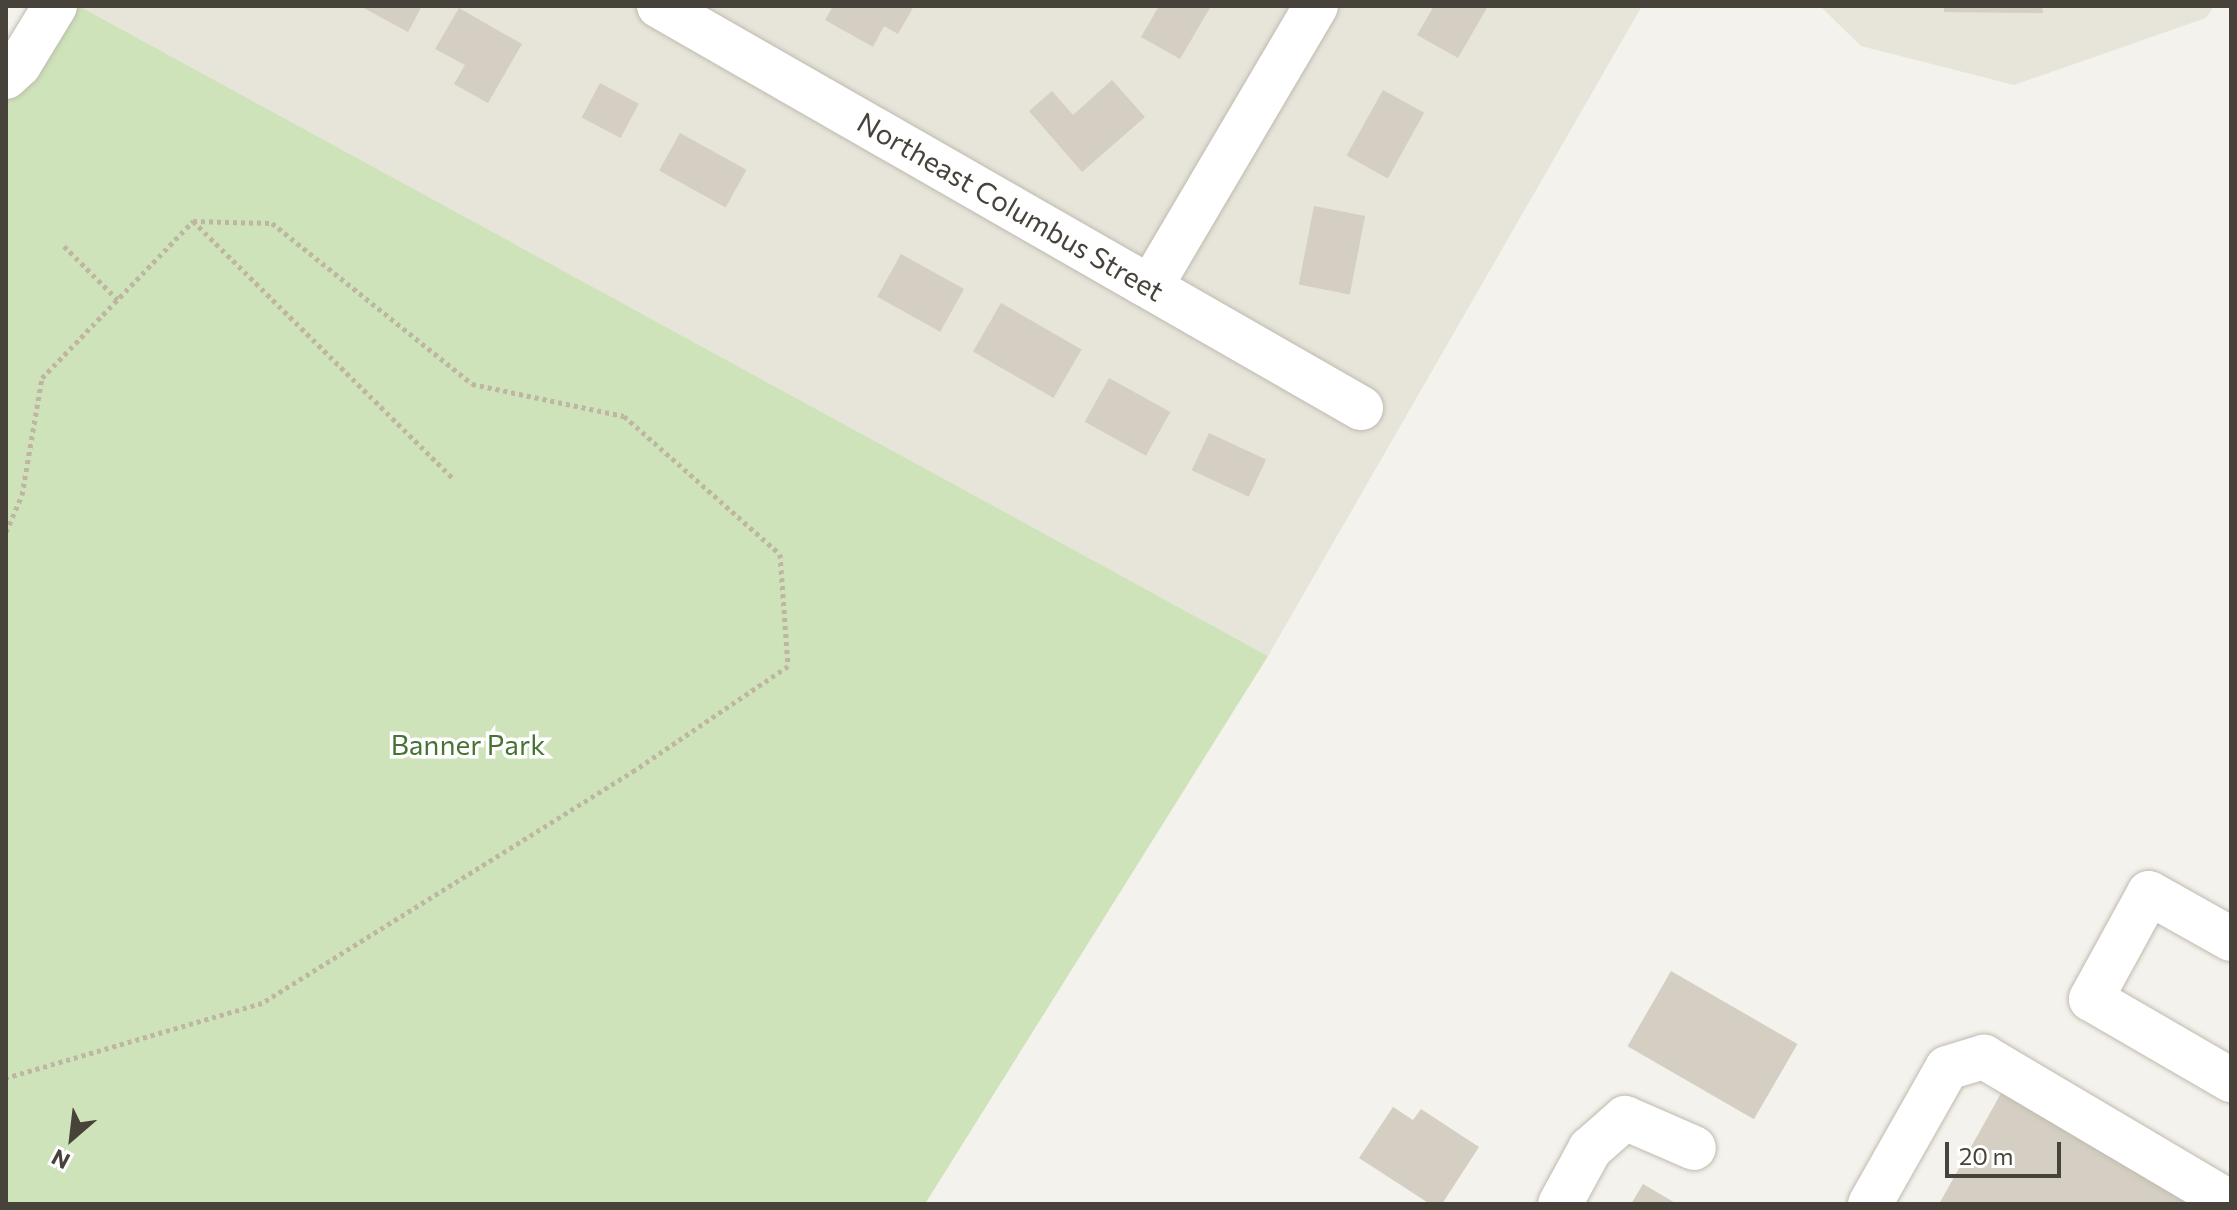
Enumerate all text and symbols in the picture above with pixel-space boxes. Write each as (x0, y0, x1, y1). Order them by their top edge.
street label: Northeast Columbus Street (852, 104, 1170, 308)
park label: Banner Park (391, 727, 545, 761)
north arrow (32, 1098, 112, 1178)
scale bar (1949, 1126, 2065, 1176)
text: 20 m (1959, 1141, 2013, 1170)
text: N (47, 1144, 74, 1175)

